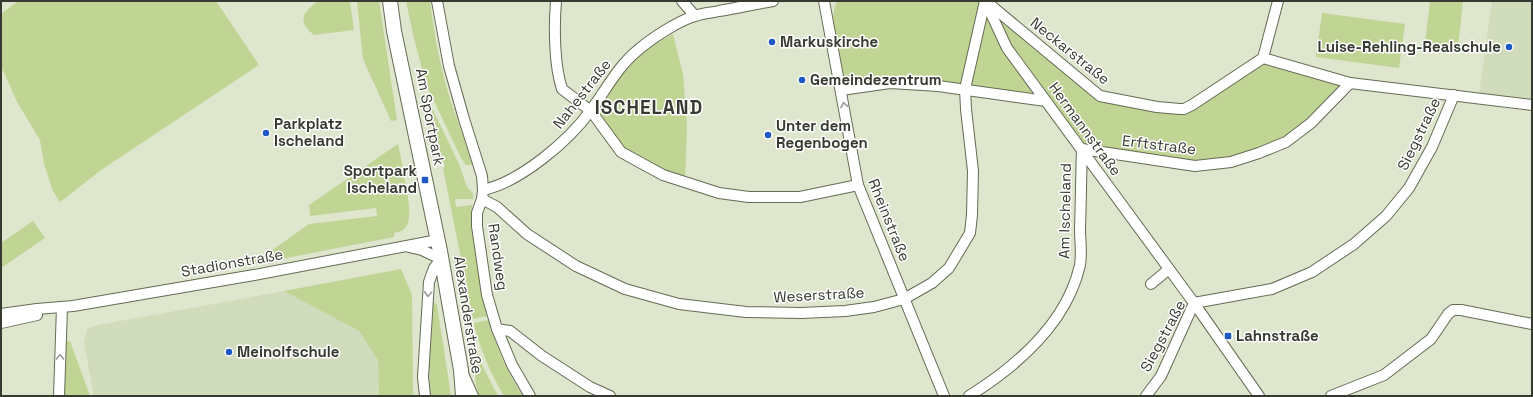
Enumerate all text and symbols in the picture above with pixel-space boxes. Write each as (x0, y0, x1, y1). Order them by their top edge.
street label: Neckarstraße (1027, 13, 1114, 89)
place label: Markuskirche (780, 32, 879, 51)
marker: Markuskirche (767, 37, 777, 47)
place label: Luise-Rehling-Realschule (1318, 37, 1501, 56)
marker: Luise-Rehling-Realschule (1504, 42, 1514, 52)
street label: Nahestraße (548, 55, 615, 132)
street label: Am Sportpark (412, 67, 449, 167)
place label: Gemeindezentrum (810, 70, 942, 89)
marker: Gemeindezentrum (797, 75, 807, 85)
street label: Hermannstraße (1045, 78, 1126, 179)
street label: Siegstraße (1393, 94, 1444, 173)
district label: ISCHELAND (595, 95, 703, 120)
one-way arrow (840, 102, 848, 109)
place label: Parkplatz Ischeland (274, 114, 344, 150)
place label: Unter dem Regenbogen (776, 116, 868, 152)
marker: Parkplatz Ischeland (261, 128, 271, 138)
marker: Unter dem Regenbogen (763, 130, 773, 140)
street label: Erftstraße (1121, 131, 1197, 158)
place label: Sportpark Ischeland (344, 161, 418, 197)
street label: Am Ischeland (1054, 163, 1075, 259)
marker: Sportpark Ischeland (420, 175, 430, 185)
street label: Rheinstraße (864, 176, 915, 264)
street label: Randweg (484, 222, 513, 292)
street label: Stadionstraße (179, 244, 285, 281)
street label: Alexanderstraße (450, 255, 487, 375)
street label: Weserstraße (773, 283, 865, 306)
one-way arrow (424, 291, 433, 297)
street label: Siegstraße (1136, 297, 1189, 375)
place label: Lahnstraße (1236, 326, 1319, 345)
marker: Lahnstraße (1223, 331, 1233, 341)
place label: Meinolfschule (237, 342, 340, 361)
marker: Meinolfschule (224, 347, 234, 357)
one-way arrow (56, 354, 64, 360)

